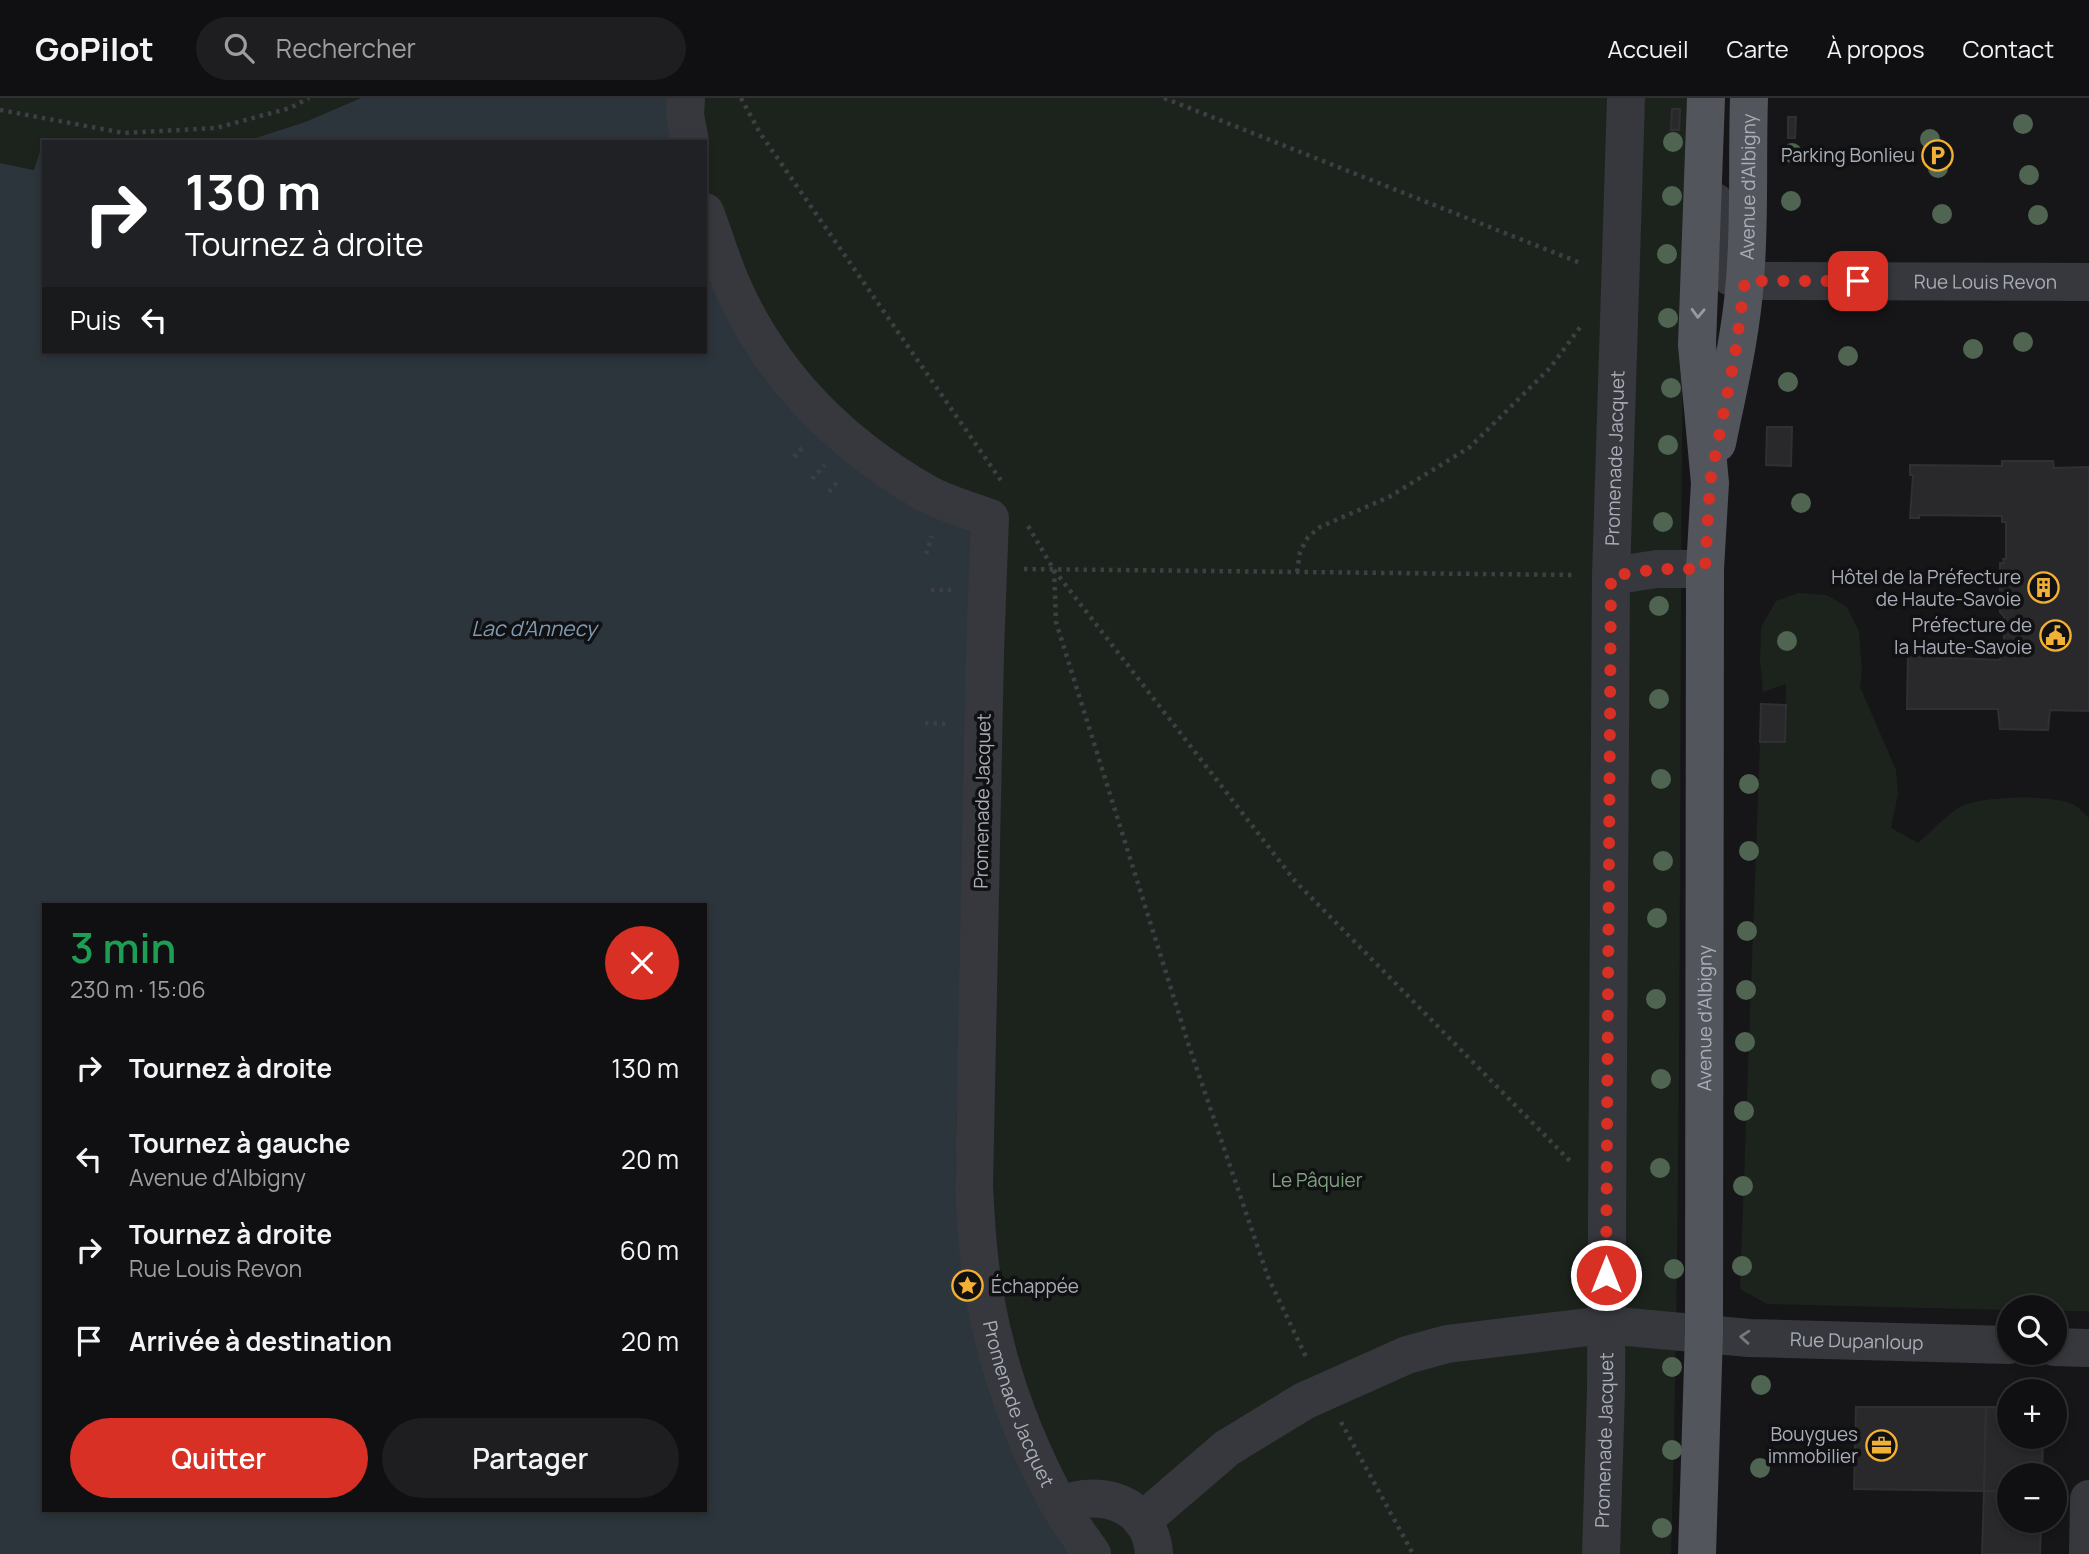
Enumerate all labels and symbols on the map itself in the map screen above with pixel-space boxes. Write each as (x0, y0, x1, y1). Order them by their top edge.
street label: Avenue d'Albigny (1733, 113, 1762, 260)
parking icon: Parking Bonlieu (1921, 138, 1955, 172)
place label: Parking Bonlieu (1781, 142, 1915, 168)
pin (1828, 251, 1888, 311)
street label: Rue Louis Revon (1914, 268, 2057, 295)
one-way arrow (1691, 308, 1706, 319)
street label: Promenade Jacquet (1599, 370, 1630, 546)
place label: Hôtel de la Préfecture de Haute-Savoie (1831, 564, 2021, 612)
building icon: Hôtel de la Préfecture de Haute-Savoie (2027, 571, 2061, 605)
place label: Préfecture de la Haute-Savoie (1894, 612, 2032, 660)
water label: Lac d'Annecy (471, 614, 600, 642)
public building icon: Préfecture de la Haute-Savoie (2038, 619, 2072, 653)
street label: Promenade Jacquet (967, 713, 997, 889)
street label: Avenue d'Albigny (1691, 945, 1718, 1091)
park label: Le Pâquier (1271, 1167, 1363, 1193)
position arrow (1569, 1238, 1643, 1312)
place icon: Échappée (951, 1269, 985, 1303)
place label: Échappée (991, 1273, 1079, 1299)
street label: Promenade Jacquet (977, 1318, 1060, 1491)
street label: Rue Dupanloup (1790, 1326, 1924, 1356)
one-way arrow (1739, 1330, 1750, 1345)
street label: Promenade Jacquet (1589, 1352, 1619, 1528)
place label: Bouygues immobilier (1768, 1421, 1858, 1469)
office icon: Bouygues immobilier (1864, 1428, 1898, 1462)

